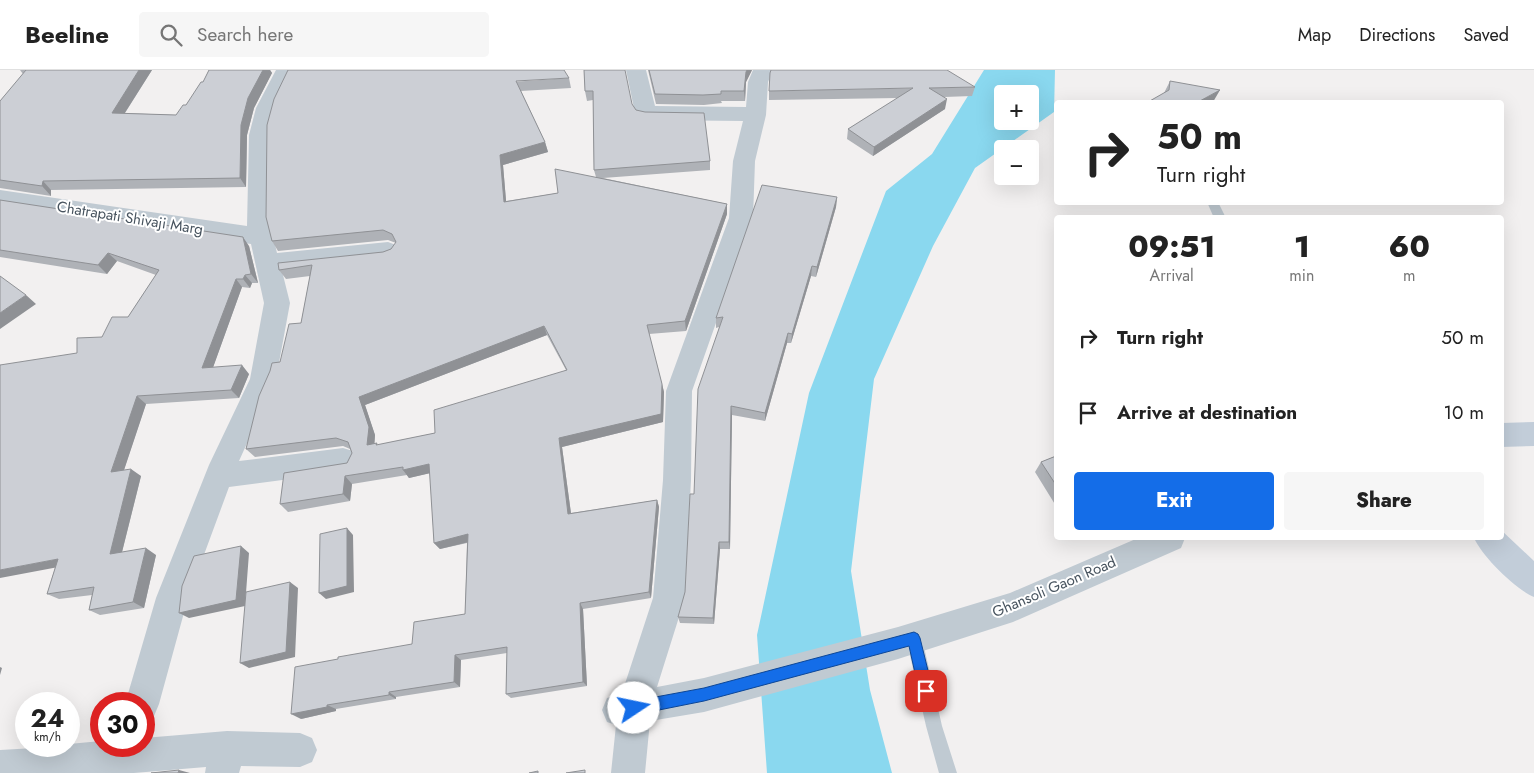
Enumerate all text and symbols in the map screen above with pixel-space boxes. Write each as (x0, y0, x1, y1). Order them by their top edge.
search box (139, 12, 489, 57)
text: Beeline (25, 17, 109, 52)
icon: search (157, 21, 185, 49)
text: Search here (197, 21, 293, 48)
text: Map (1298, 22, 1331, 48)
text: Directions (1359, 22, 1435, 48)
text: Saved (1463, 22, 1509, 48)
map controls (994, 85, 1039, 185)
button: + (994, 85, 1039, 130)
text: 50 m (1157, 112, 1242, 162)
icon: right (1074, 120, 1139, 185)
button: − (994, 140, 1039, 185)
text: Turn right (1157, 158, 1245, 190)
street label: Chatrapati Shivaji Marg (55, 196, 205, 240)
text: 09:51 (1128, 225, 1215, 268)
text: 1 (1294, 225, 1310, 268)
text: 60 (1389, 225, 1430, 268)
text: Arrival (1150, 264, 1194, 287)
text: min (1289, 264, 1314, 287)
text: m (1403, 264, 1415, 287)
icon: right (1074, 324, 1102, 352)
text: Turn right (1117, 324, 1203, 351)
text: 50 m (1441, 324, 1484, 351)
icon: arrive (1074, 399, 1102, 427)
text: Arrive at destination (1117, 399, 1297, 426)
text: 10 m (1444, 399, 1484, 426)
button: Exit (1074, 472, 1274, 530)
button: Share (1284, 472, 1484, 530)
street label: Ghansoli Gaon Road (989, 551, 1119, 623)
pin (905, 670, 947, 712)
icon: arrive (912, 677, 940, 705)
position arrow (607, 681, 659, 733)
speed limit sign: 30 (90, 692, 155, 757)
text: 24 (31, 700, 64, 736)
text: km/h (34, 728, 61, 746)

